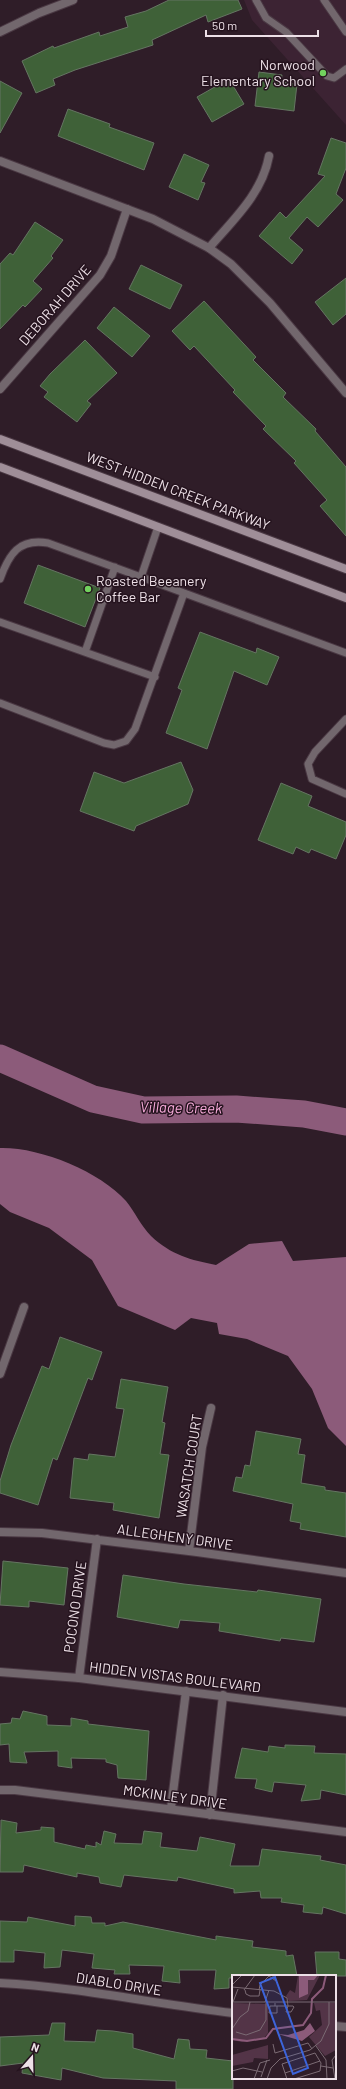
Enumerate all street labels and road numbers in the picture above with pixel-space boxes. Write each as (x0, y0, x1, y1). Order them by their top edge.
street label: DEBORAH DRIVE (15, 261, 94, 349)
street label: WEST HIDDEN CREEK PARKWAY (84, 448, 272, 534)
street label: WASATCH COURT (172, 1413, 205, 1519)
street label: ALLEGHENY DRIVE (116, 1520, 234, 1553)
street label: POCONO DRIVE (60, 1560, 89, 1654)
street label: HIDDEN VISTAS BOULEVARD (88, 1658, 262, 1695)
street label: MCKINLEY DRIVE (122, 1781, 228, 1812)
street label: DIABLO DRIVE (75, 1968, 163, 1999)

